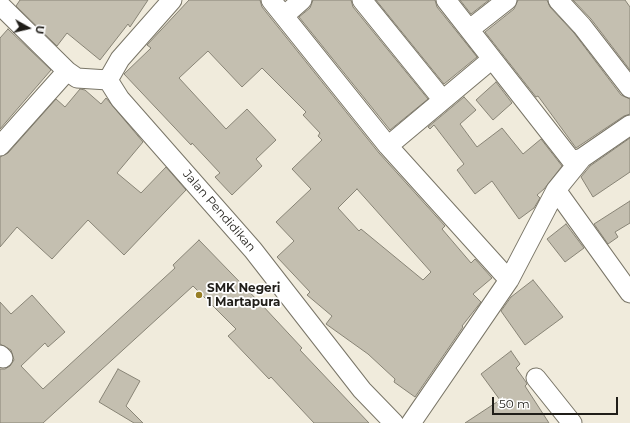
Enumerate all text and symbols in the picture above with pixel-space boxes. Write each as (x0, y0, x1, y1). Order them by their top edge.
north arrow (8, 8, 48, 48)
text: U (32, 24, 47, 35)
street label: Jalan Pendidikan (180, 167, 258, 255)
place label: SMK Negeri 1 Martapura (207, 281, 280, 309)
marker: SMK Negeri 1 Martapura (194, 290, 204, 300)
scale bar (494, 389, 620, 415)
text: 50 m (499, 396, 530, 411)

